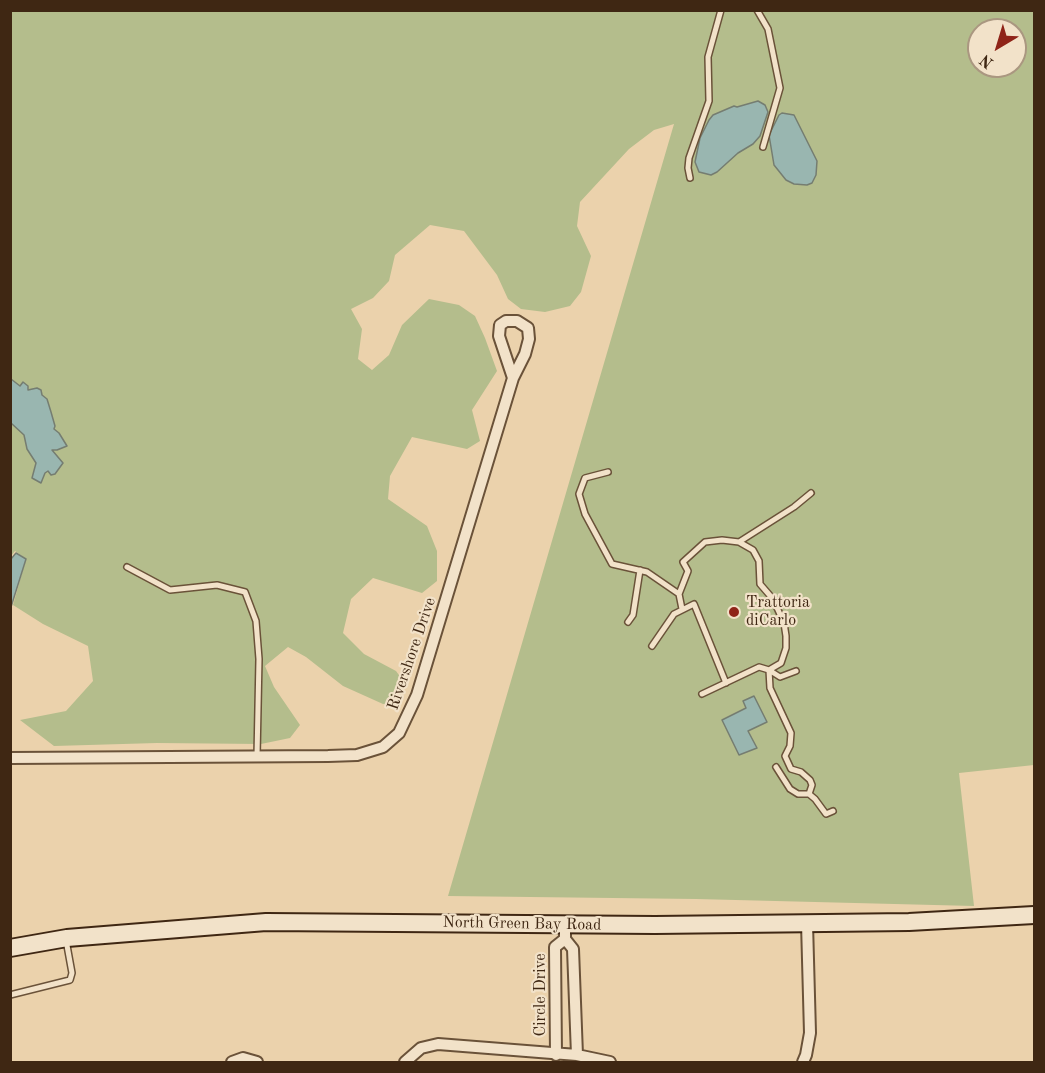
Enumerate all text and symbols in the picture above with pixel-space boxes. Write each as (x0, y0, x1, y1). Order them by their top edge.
north arrow (967, 18, 1027, 78)
text: N (977, 51, 997, 71)
place label: Trattoria diCarlo (746, 593, 810, 631)
street label: Rivershore Drive (384, 595, 440, 713)
marker: Trattoria diCarlo (727, 605, 741, 619)
street label: North Green Bay Road (442, 913, 602, 935)
street label: Circle Drive (531, 953, 551, 1037)

